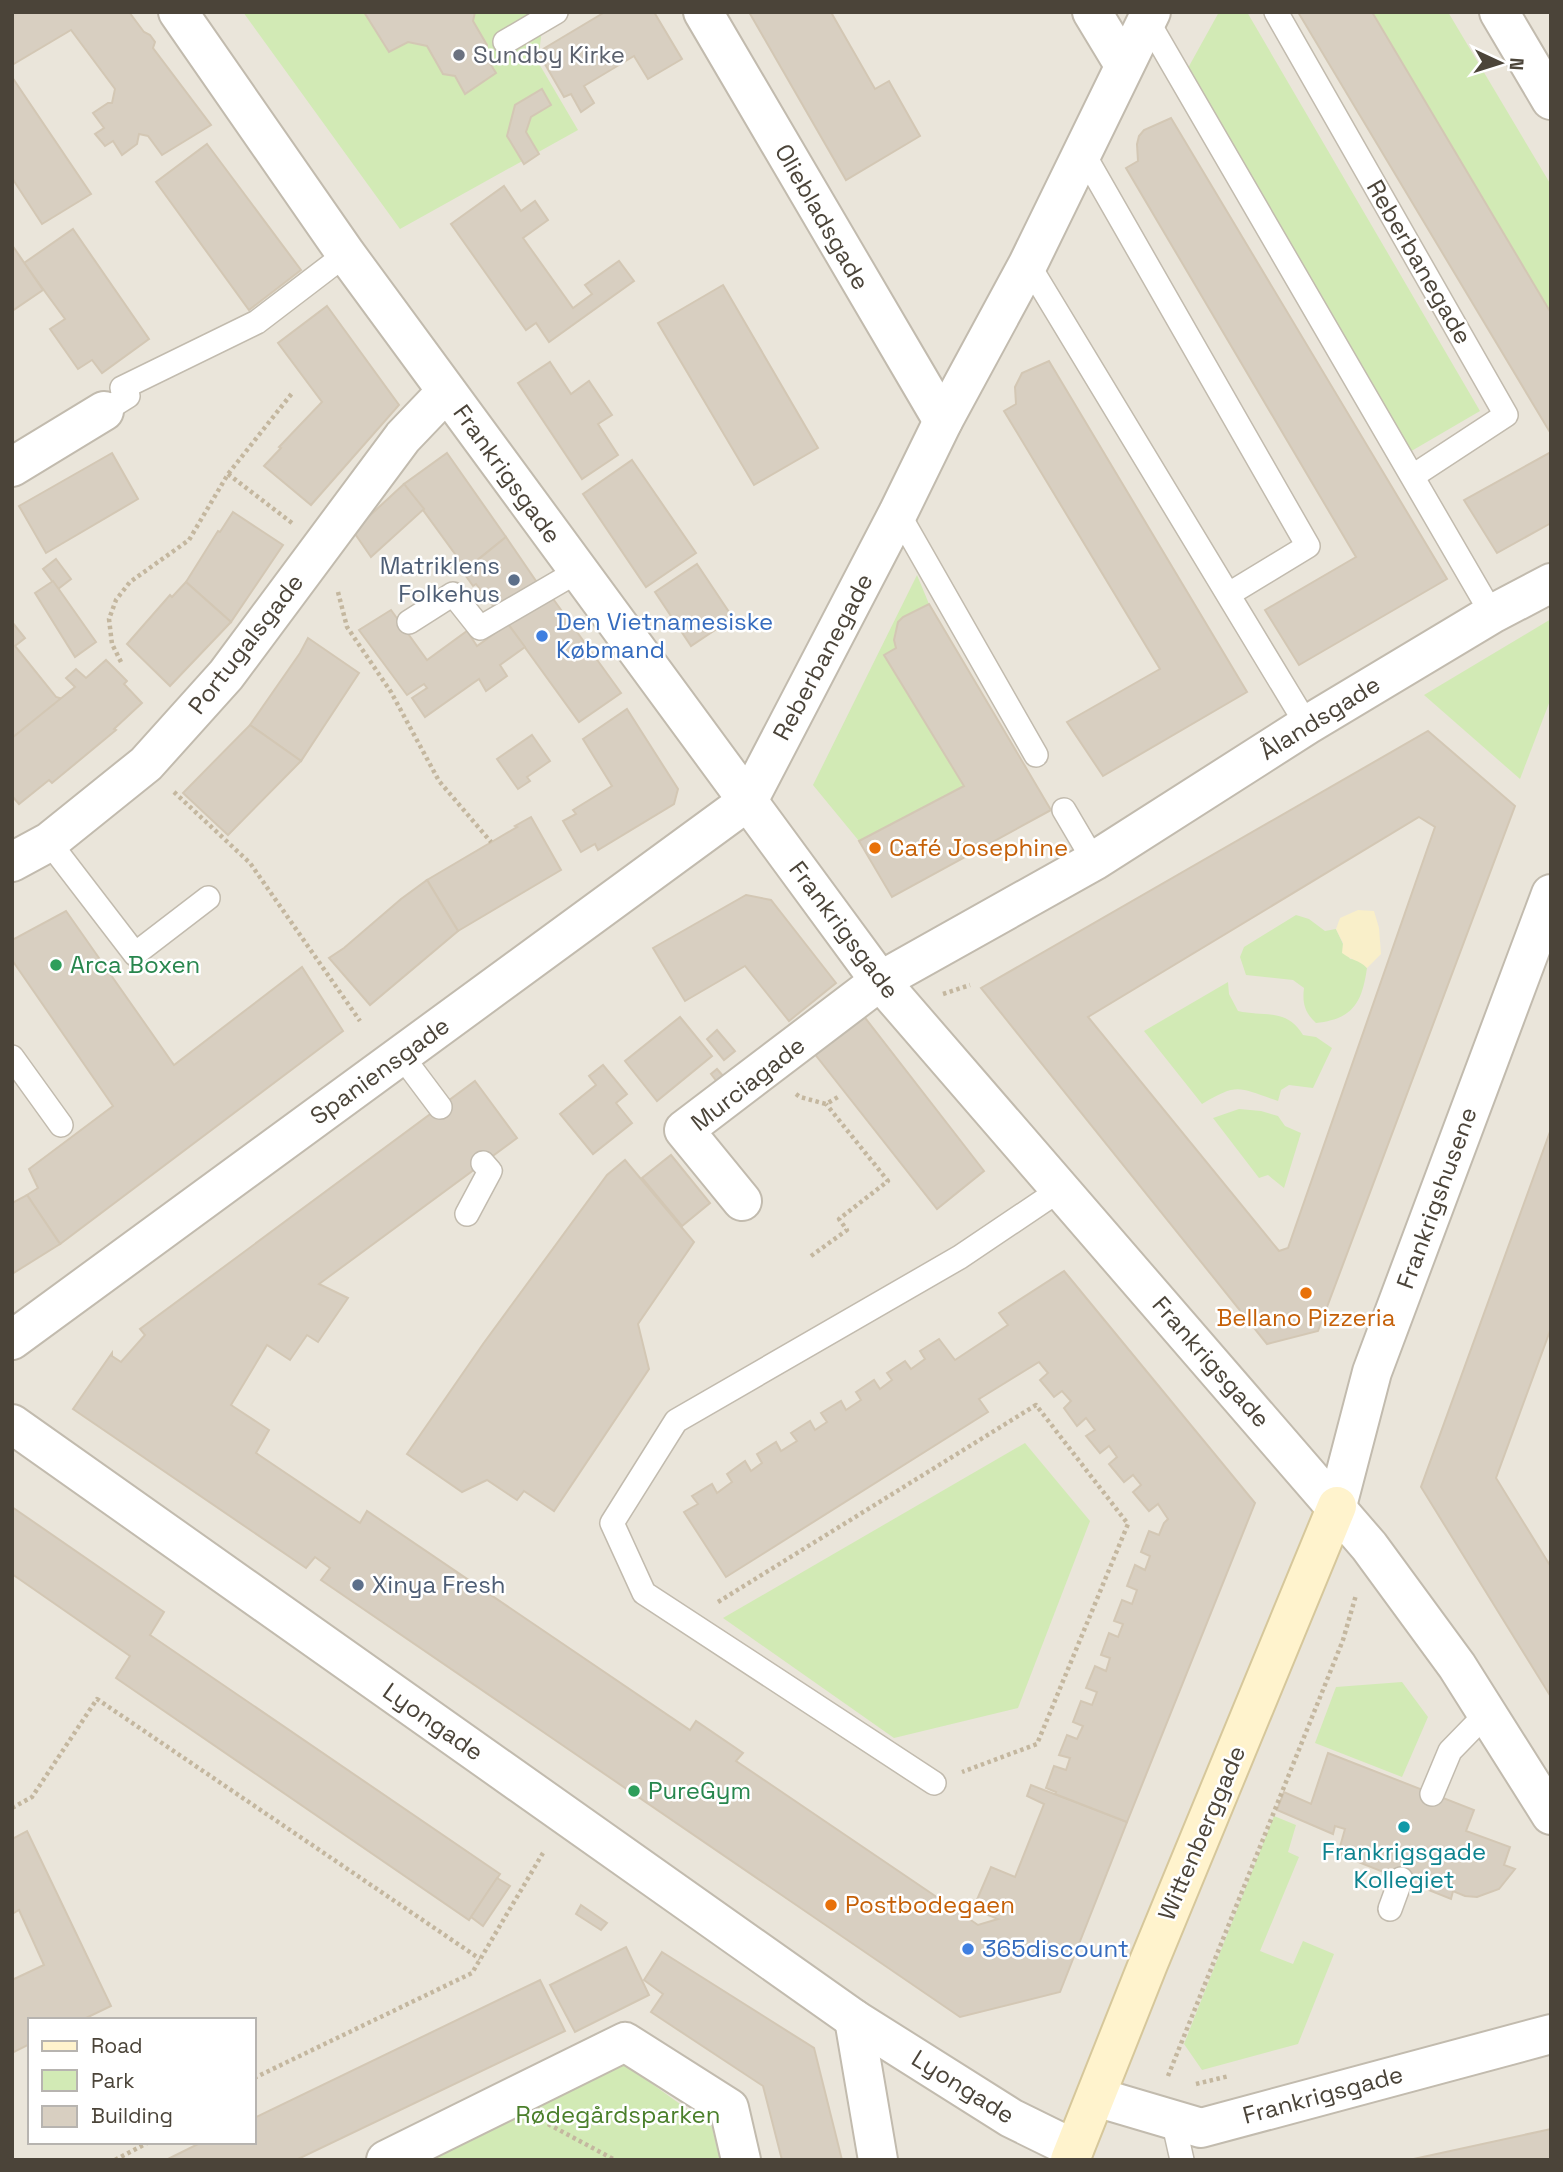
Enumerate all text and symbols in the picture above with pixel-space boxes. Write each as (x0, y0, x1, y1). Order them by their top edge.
north arrow (1465, 28, 1535, 98)
place label: Sundby Kirke (473, 39, 625, 70)
marker: Sundby Kirke (451, 47, 467, 63)
text: N (1504, 57, 1529, 71)
street label: Oliebladsgade (768, 138, 877, 295)
street label: Reberbanegade (1360, 174, 1479, 350)
street label: Frankrigsgade (447, 398, 568, 549)
place label: Matriklens Folkehus (380, 550, 500, 609)
street label: Portugalsgade (181, 567, 310, 720)
street label: Reberbanegade (765, 568, 880, 746)
marker: Matriklens Folkehus (506, 572, 522, 588)
place label: Den Vietnamesiske Købmand (556, 606, 773, 665)
marker: Den Vietnamesiske Købmand (534, 628, 550, 644)
street label: Ålandsgade (1254, 668, 1386, 767)
place label: Café Josephine (889, 832, 1068, 863)
marker: Café Josephine (867, 840, 883, 856)
street label: Frankrigsgade (783, 855, 906, 1005)
place label: Arca Boxen (70, 949, 200, 980)
marker: Arca Boxen (48, 957, 64, 973)
street label: Spaniensgade (304, 1010, 455, 1132)
street label: Murciagade (684, 1029, 811, 1138)
street label: Frankrigshusene (1389, 1103, 1484, 1293)
marker: Bellano Pizzeria (1298, 1285, 1314, 1301)
street label: Frankrigsgade (1146, 1289, 1277, 1434)
place label: Bellano Pizzeria (1216, 1302, 1396, 1333)
place label: Xinya Fresh (372, 1569, 506, 1600)
marker: Xinya Fresh (350, 1577, 366, 1593)
street label: Lyongade (377, 1676, 490, 1767)
street label: Wittenberggade (1151, 1741, 1252, 1925)
place label: PureGym (648, 1775, 751, 1806)
marker: PureGym (626, 1783, 642, 1799)
marker: Frankrigsgade Kollegiet (1396, 1819, 1412, 1835)
place label: Frankrigsgade Kollegiet (1322, 1836, 1486, 1895)
place label: Postbodegaen (845, 1889, 1015, 1920)
marker: Postbodegaen (823, 1897, 839, 1913)
place label: 365discount (982, 1933, 1129, 1964)
marker: 365discount (960, 1941, 976, 1957)
legend (28, 2018, 256, 2144)
text: Road (91, 2032, 143, 2059)
street label: Lyongade (906, 2043, 1021, 2130)
street label: Frankrigsgade (1239, 2058, 1406, 2131)
text: Park (91, 2067, 135, 2094)
park label: Rødegårdsparken (515, 2099, 721, 2130)
text: Building (91, 2102, 173, 2129)

